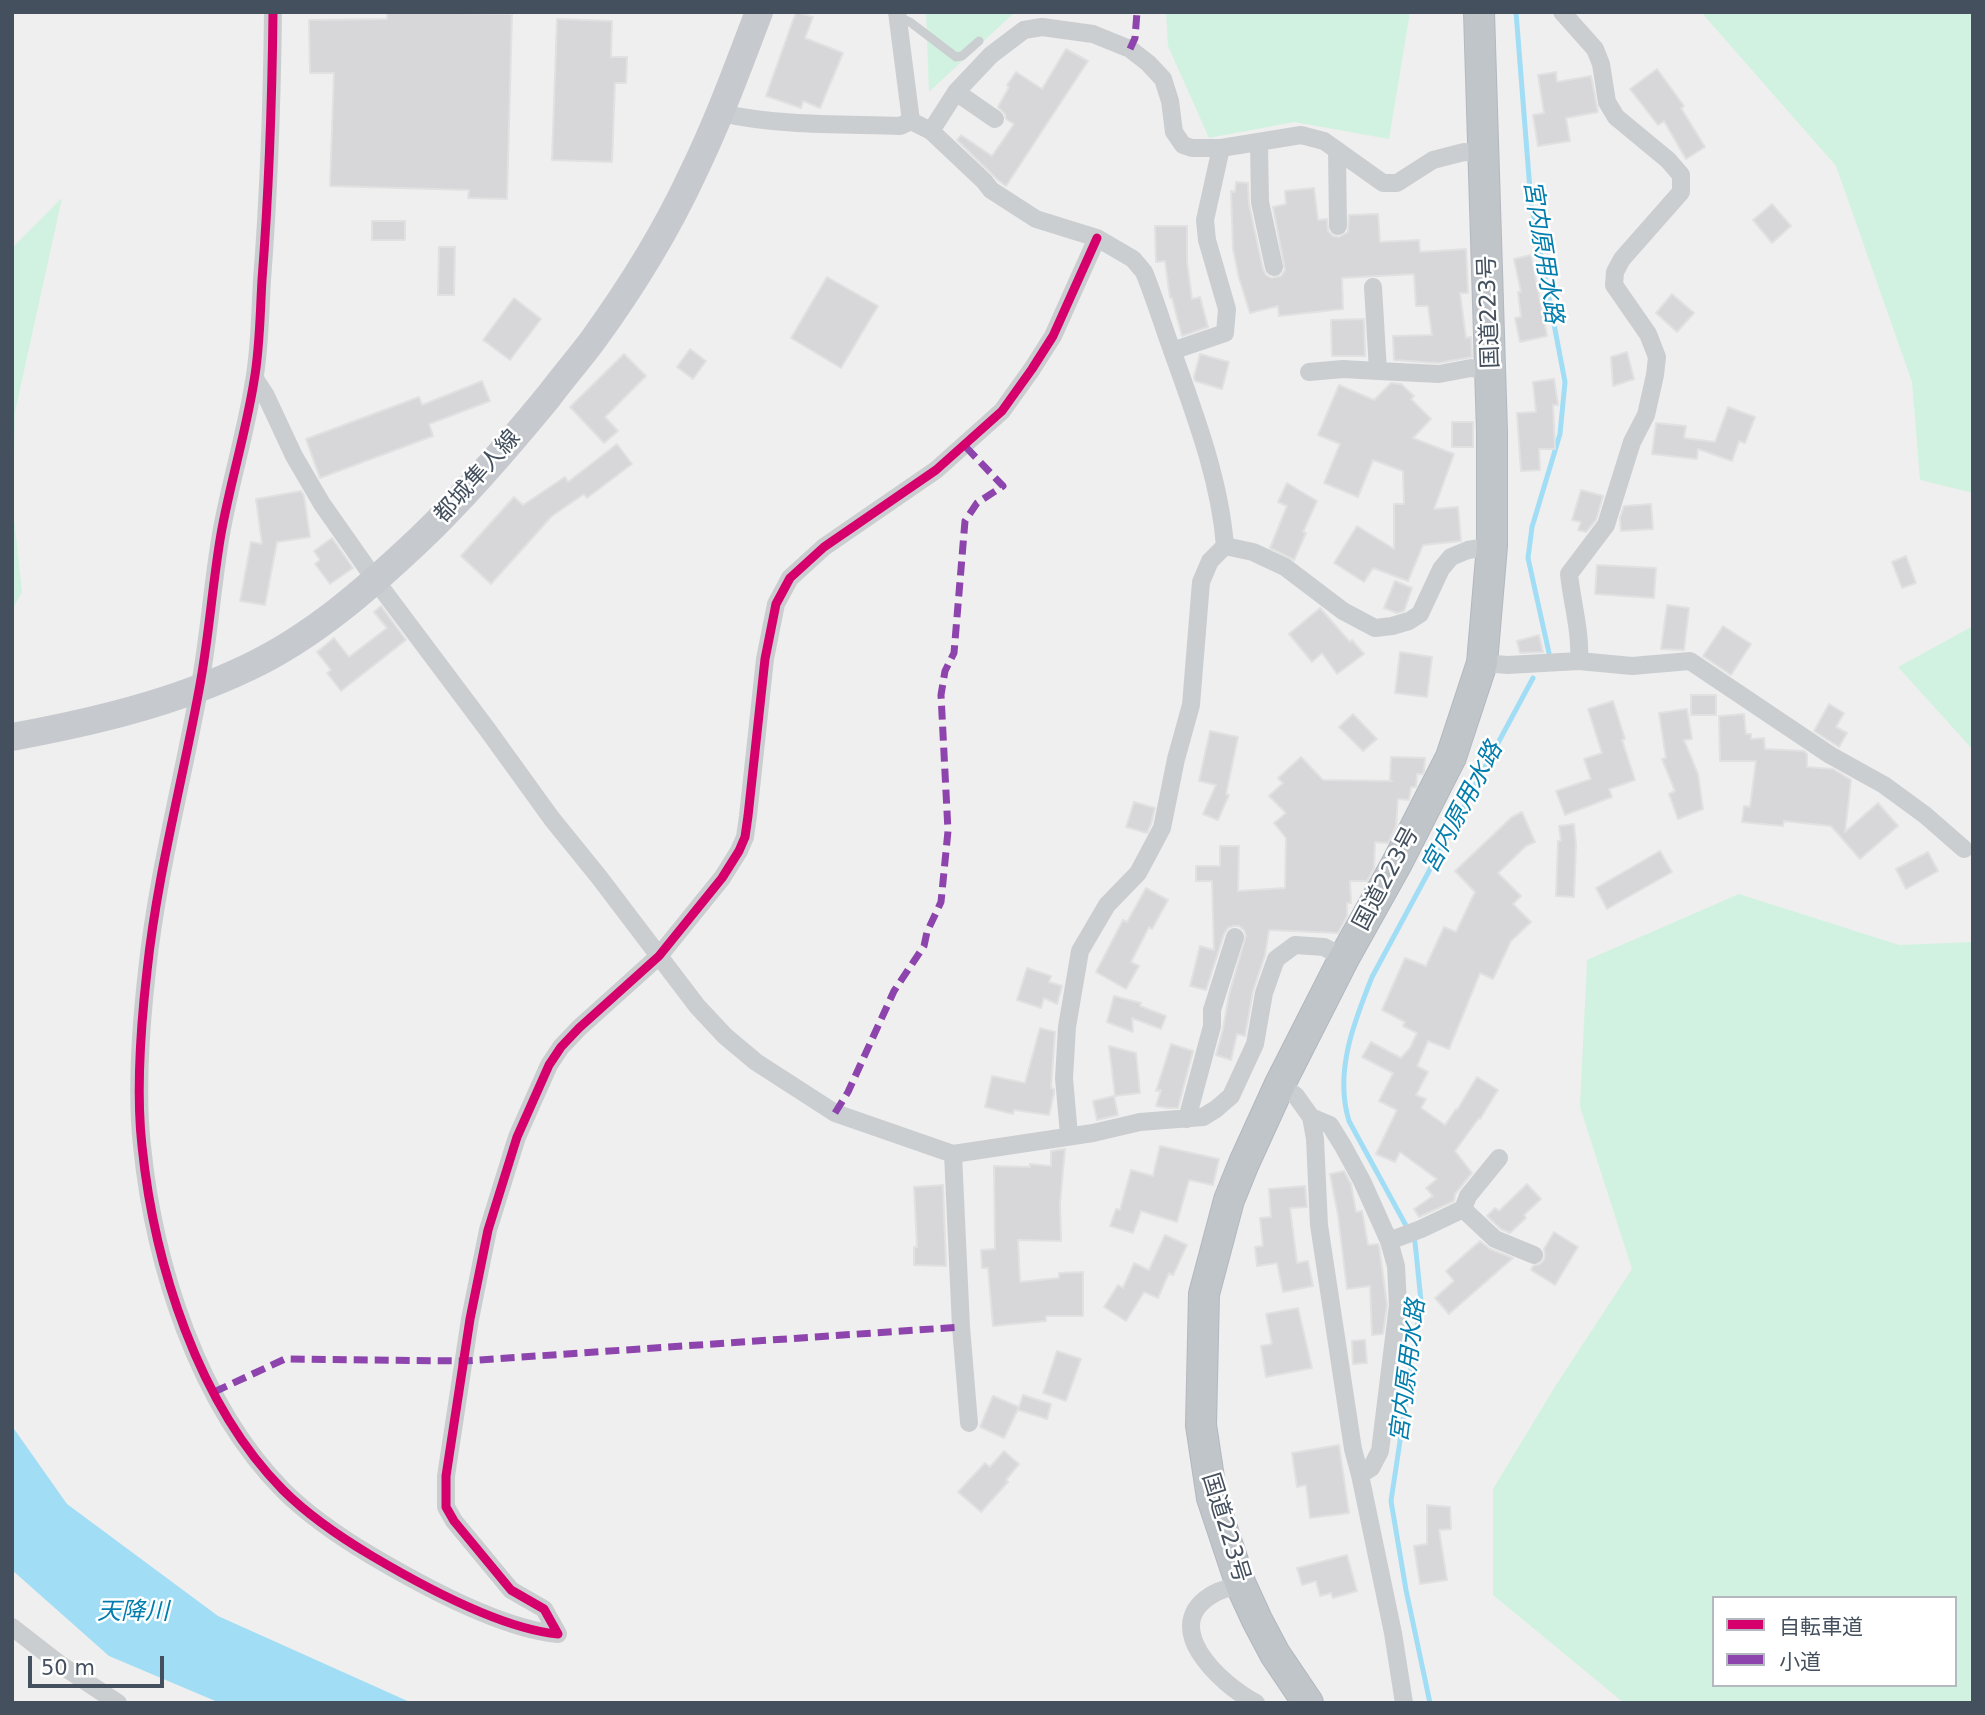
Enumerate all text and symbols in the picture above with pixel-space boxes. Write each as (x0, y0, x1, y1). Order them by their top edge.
water label: 宮内原用水路 (1517, 179, 1567, 325)
street label: 国道223号 (1474, 255, 1506, 369)
street label: 都城隼人線 (429, 425, 527, 529)
water label: 宮内原用水路 (1416, 738, 1510, 878)
street label: 国道223号 (1348, 823, 1426, 935)
water label: 宮内原用水路 (1386, 1298, 1432, 1444)
street label: 国道223号 (1195, 1470, 1255, 1586)
legend (1712, 1596, 1957, 1687)
water label: 天降川 (97, 1599, 169, 1627)
text: 自転車道 (1779, 1615, 1863, 1639)
scale bar (32, 1642, 168, 1686)
text: 小道 (1779, 1650, 1821, 1674)
text: 50 m (41, 1656, 95, 1680)

